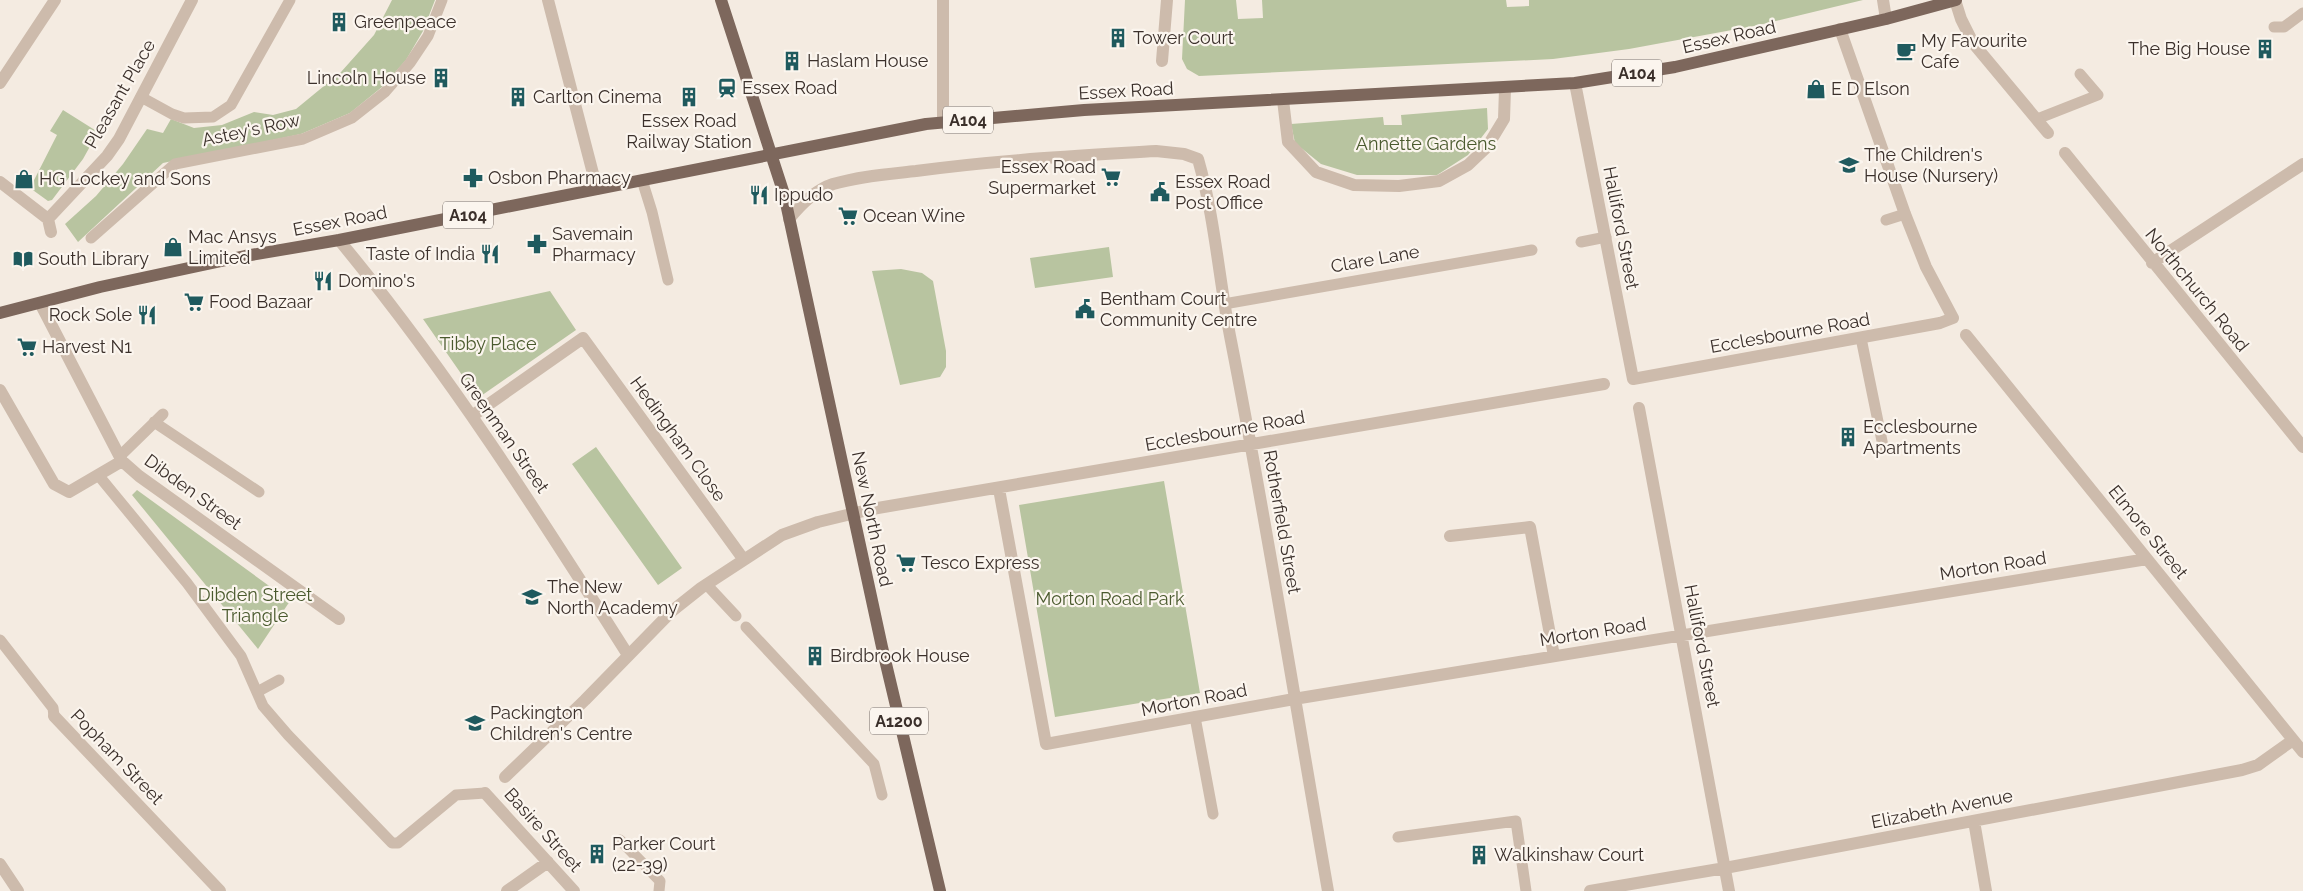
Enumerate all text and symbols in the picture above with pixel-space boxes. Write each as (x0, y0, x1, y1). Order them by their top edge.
building icon: Greenpeace (328, 11, 350, 33)
place label: Greenpeace (354, 11, 457, 32)
street label: Essex Road (1680, 16, 1778, 57)
building icon: Tower Court (1107, 27, 1129, 49)
place label: Tower Court (1133, 27, 1234, 48)
place label: My Favourite Cafe (1921, 30, 2027, 72)
street label: Pleasant Place (80, 35, 159, 152)
place label: The Big House (2128, 38, 2250, 59)
building icon: The Big House (2254, 38, 2276, 60)
cafe icon: My Favourite Cafe (1895, 40, 1917, 62)
building icon: Haslam House (781, 50, 803, 72)
place label: Haslam House (807, 50, 929, 71)
road number: A104 (1612, 59, 1662, 86)
place label: Lincoln House (307, 67, 426, 88)
building icon: Lincoln House (430, 67, 452, 89)
station icon: Essex Road (716, 77, 738, 99)
place label: Essex Road (742, 77, 837, 98)
street label: Essex Road (1078, 78, 1174, 103)
shop icon: E D Elson (1805, 78, 1827, 100)
place label: E D Elson (1831, 78, 1910, 99)
building icon: Carlton Cinema (507, 86, 529, 108)
place label: Carlton Cinema (533, 86, 662, 107)
building icon: Essex Road Railway Station (678, 86, 700, 108)
road number: A104 (943, 106, 993, 134)
street label: Astey's Row (200, 109, 302, 150)
place label: Essex Road Railway Station (626, 110, 752, 152)
park label: Annette Gardens (1356, 133, 1497, 154)
place label: The Children's House (Nursery) (1864, 144, 1998, 186)
school or university icon: The Children's House (Nursery) (1838, 154, 1860, 176)
place label: Essex Road Supermarket (988, 156, 1096, 198)
street label: Halliford Street (1599, 165, 1644, 291)
supermarket icon: Essex Road Supermarket (1100, 166, 1122, 188)
pharmacy icon: Osbon Pharmacy (462, 167, 484, 189)
place label: Osbon Pharmacy (488, 167, 631, 188)
shop icon: HG Lockey and Sons (13, 168, 35, 190)
place label: HG Lockey and Sons (39, 168, 211, 189)
place label: Essex Road Post Office (1175, 171, 1270, 213)
public building icon: Essex Road Post Office (1149, 181, 1171, 203)
restaurant icon: Ippudo (748, 184, 770, 206)
place label: Ippudo (774, 184, 834, 205)
street label: Essex Road (291, 201, 389, 240)
road number: A104 (443, 202, 493, 228)
supermarket icon: Ocean Wine (837, 205, 859, 227)
place label: Ocean Wine (863, 205, 965, 226)
place label: Savemain Pharmacy (552, 223, 636, 265)
street label: Northchurch Road (2141, 224, 2254, 356)
place label: Mac Ansys Limited (188, 226, 277, 268)
pharmacy icon: Savemain Pharmacy (526, 233, 548, 255)
shop icon: Mac Ansys Limited (162, 236, 184, 258)
street label: Clare Lane (1329, 240, 1421, 277)
place label: Taste of India (366, 243, 475, 264)
restaurant icon: Taste of India (479, 243, 501, 265)
library icon: South Library (12, 248, 34, 270)
place label: South Library (38, 248, 149, 269)
restaurant icon: Domino's (312, 270, 334, 292)
place label: Domino's (338, 270, 415, 291)
place label: Bentham Court Community Centre (1100, 288, 1258, 330)
supermarket icon: Food Bazaar (183, 291, 205, 313)
place label: Food Bazaar (209, 291, 313, 312)
public building icon: Bentham Court Community Centre (1074, 298, 1096, 320)
place label: Rock Sole (49, 304, 132, 325)
restaurant icon: Rock Sole (136, 304, 158, 326)
street label: Ecclesbourne Road (1708, 308, 1872, 357)
park label: Tibby Place (440, 333, 537, 354)
supermarket icon: Harvest N1 (16, 336, 38, 358)
place label: Harvest N1 (42, 336, 132, 357)
street label: Greenman Street (455, 369, 554, 497)
street label: Hedingham Close (626, 372, 731, 506)
street label: Ecclesbourne Road (1143, 406, 1307, 455)
place label: Ecclesbourne Apartments (1863, 416, 1978, 458)
building icon: Ecclesbourne Apartments (1837, 426, 1859, 448)
street label: Rotherfield Street (1260, 448, 1305, 595)
street label: Dibden Street (141, 449, 246, 534)
street label: New North Road (848, 449, 897, 589)
street label: Elmore Street (2104, 481, 2192, 583)
street label: Morton Road (1938, 547, 2048, 584)
supermarket icon: Tesco Express (895, 552, 917, 574)
place label: Tesco Express (921, 552, 1040, 573)
place label: The New North Academy (547, 576, 678, 618)
street label: Halliford Street (1680, 583, 1725, 709)
park label: Dibden Street Triangle (198, 584, 312, 626)
school or university icon: The New North Academy (521, 586, 543, 608)
park label: Morton Road Park (1036, 588, 1185, 609)
street label: Morton Road (1538, 613, 1648, 650)
building icon: Birdbrook House (804, 645, 826, 667)
place label: Birdbrook House (830, 645, 970, 666)
street label: Morton Road (1139, 679, 1249, 720)
place label: Packington Children's Centre (490, 702, 633, 744)
street label: Popham Street (67, 705, 168, 809)
road number: A1200 (870, 708, 928, 734)
school or university icon: Packington Children's Centre (464, 712, 486, 734)
street label: Basire Street (500, 783, 586, 876)
street label: Elizabeth Avenue (1869, 784, 2015, 833)
place label: Parker Court (22-39) (612, 833, 715, 875)
building icon: Parker Court (22-39) (586, 843, 608, 865)
building icon: Walkinshaw Court (1468, 844, 1490, 866)
place label: Walkinshaw Court (1494, 844, 1644, 865)

